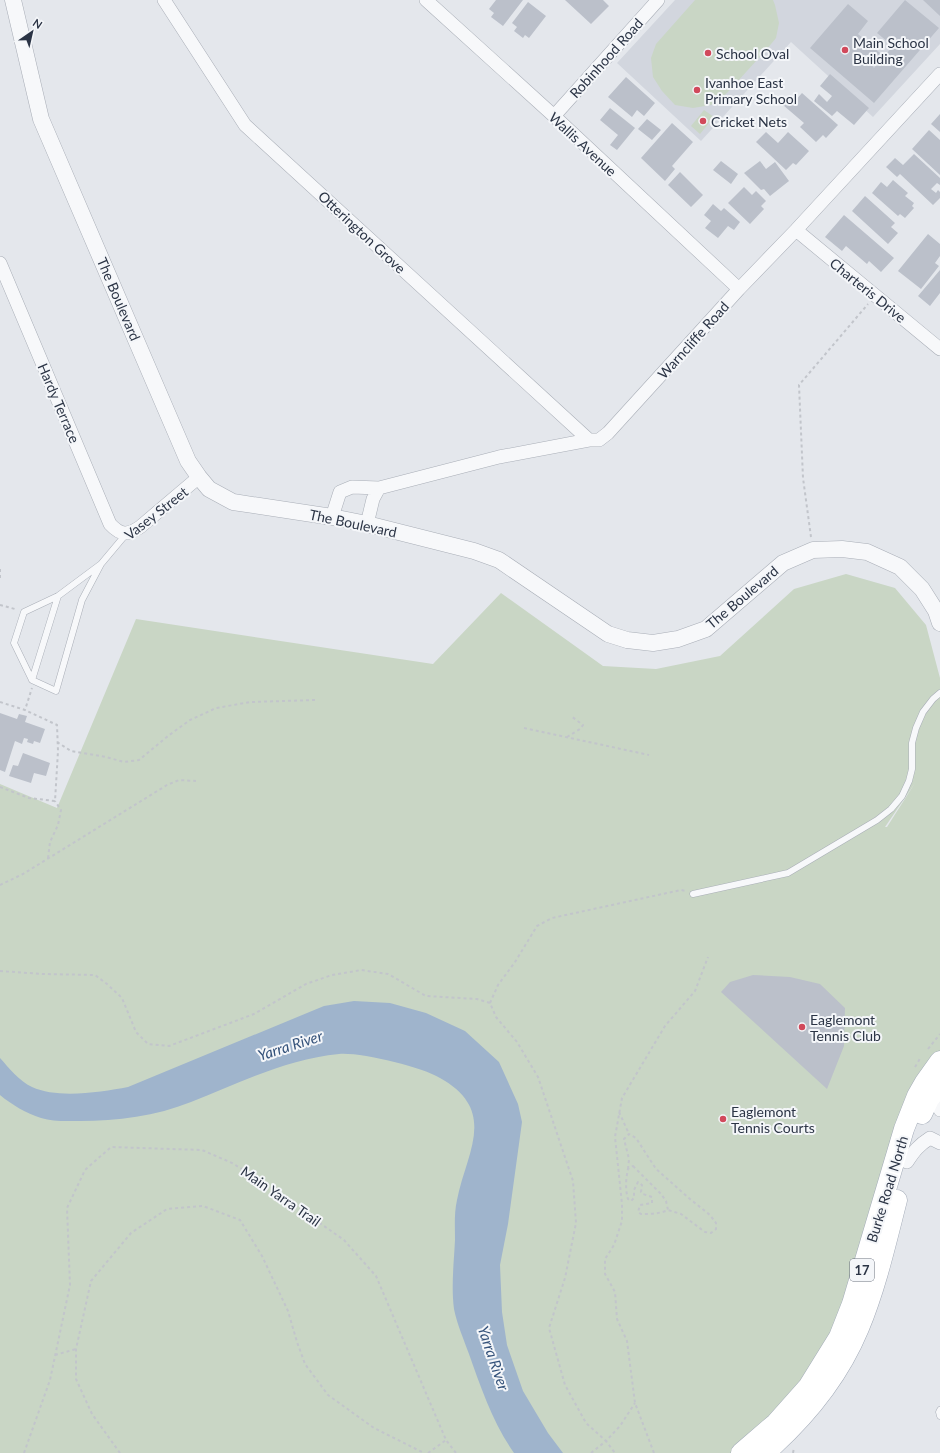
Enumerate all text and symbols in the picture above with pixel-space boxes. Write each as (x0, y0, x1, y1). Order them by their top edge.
north arrow (12, 12, 52, 52)
street label: Robinhood Road (566, 15, 646, 101)
text: N (31, 16, 45, 31)
place label: Main School Building (853, 34, 929, 67)
place label: School Oval (716, 45, 789, 62)
marker: Main School Building (840, 45, 850, 55)
marker: School Oval (703, 48, 713, 58)
place label: Ivanhoe East Primary School (705, 74, 797, 107)
marker: Ivanhoe East Primary School (692, 85, 702, 95)
street label: Wallis Avenue (546, 108, 620, 180)
place label: Cricket Nets (711, 113, 787, 130)
marker: Cricket Nets (698, 116, 708, 126)
street label: Otterington Grove (315, 187, 409, 277)
street label: Charteris Drive (826, 254, 910, 326)
street label: The Boulevard (94, 255, 144, 343)
street label: Warncliffe Road (654, 298, 732, 382)
street label: Hardy Terrace (35, 361, 83, 445)
street label: Vasey Street (121, 483, 191, 543)
street label: The Boulevard (308, 505, 398, 541)
street label: The Boulevard (703, 562, 781, 632)
place label: Eaglemont Tennis Club (810, 1011, 881, 1044)
marker: Eaglemont Tennis Club (797, 1022, 807, 1032)
water label: Yarra River (255, 1026, 326, 1064)
place label: Eaglemont Tennis Courts (731, 1103, 815, 1136)
marker: Eaglemont Tennis Courts (718, 1114, 728, 1124)
street label: Burke Road North (863, 1134, 911, 1244)
street label: Main Yarra Trail (238, 1162, 324, 1230)
road number: 17 (850, 1259, 874, 1281)
water label: Yarra River (475, 1323, 514, 1394)

